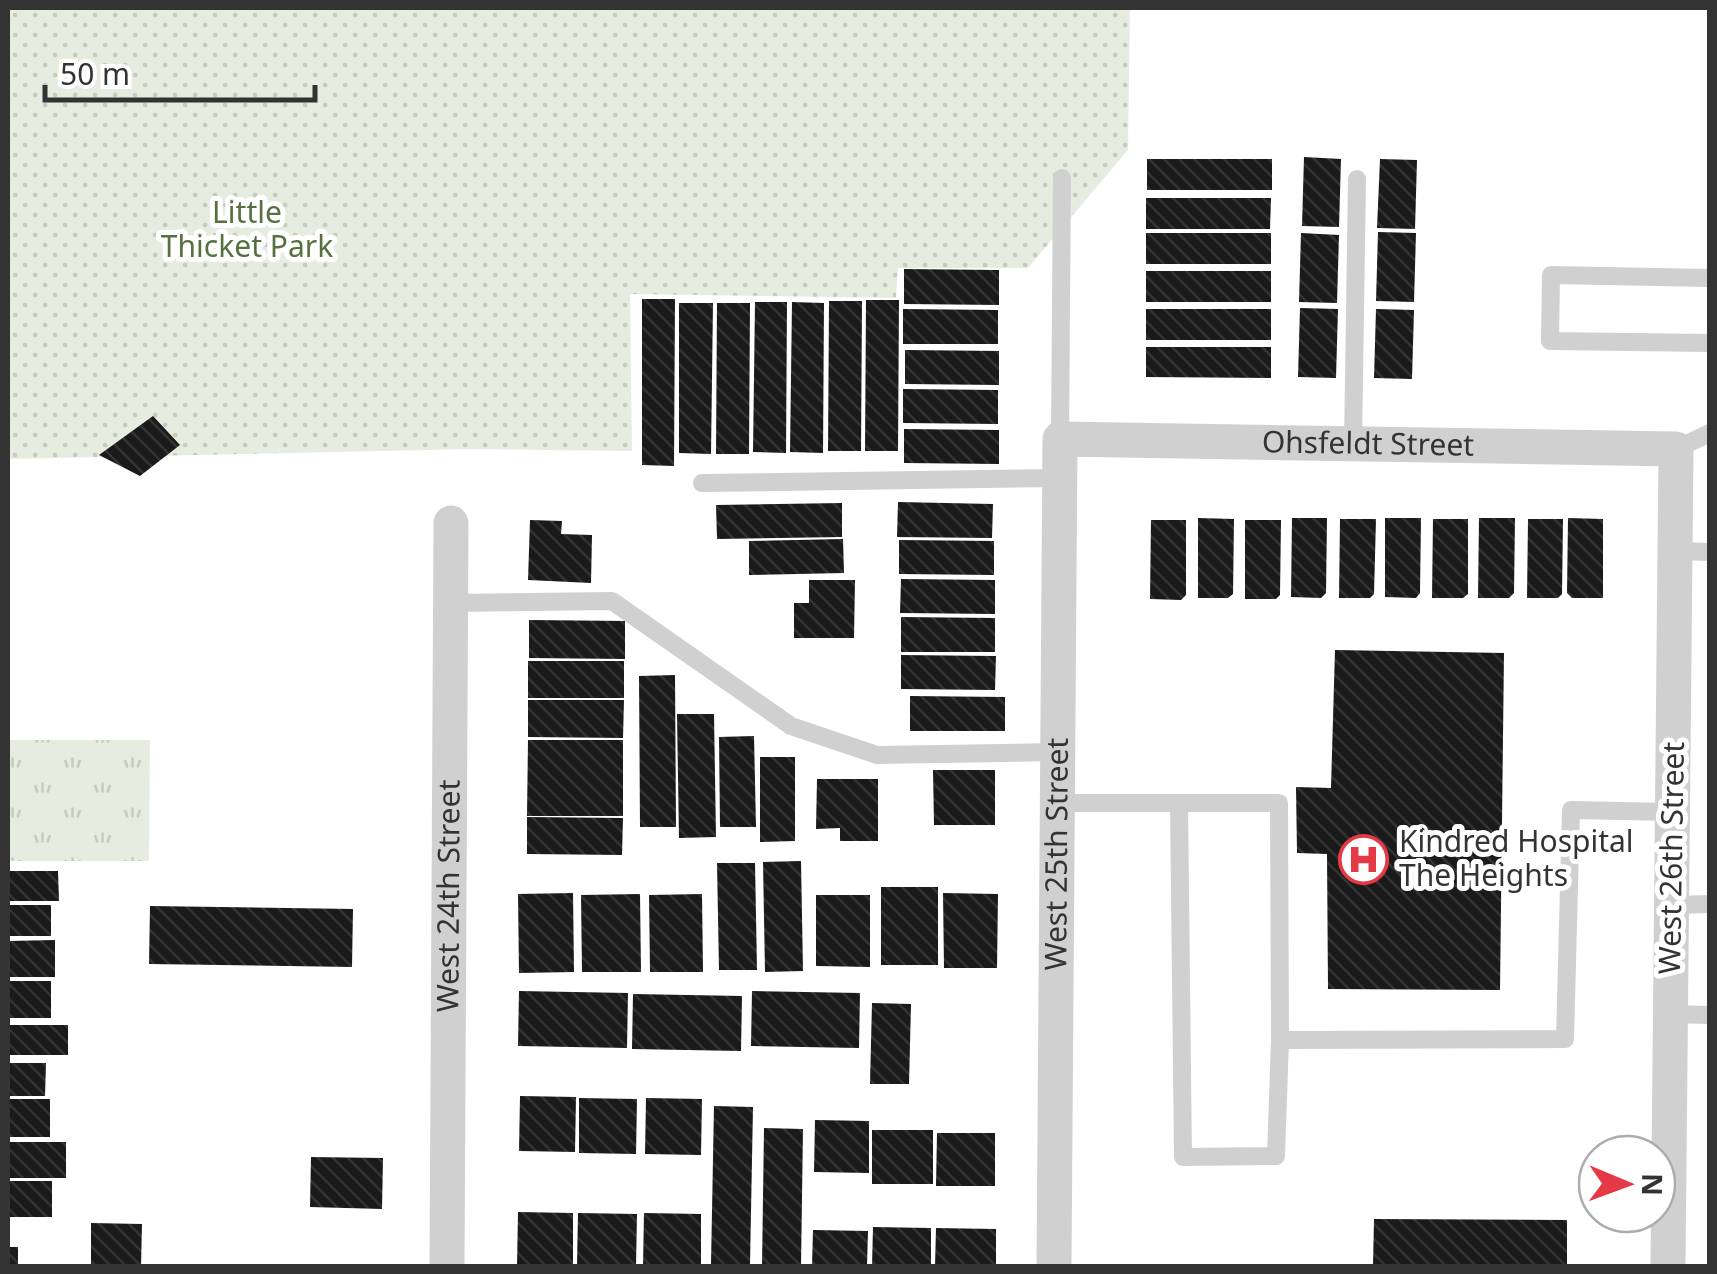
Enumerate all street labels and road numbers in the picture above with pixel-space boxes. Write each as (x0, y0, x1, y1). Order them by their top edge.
street label: Ohsfeldt Street (1262, 420, 1475, 465)
street label: West 25th Street (1034, 737, 1077, 970)
street label: West 26th Street (1648, 741, 1693, 975)
street label: West 24th Street (426, 779, 469, 1012)

